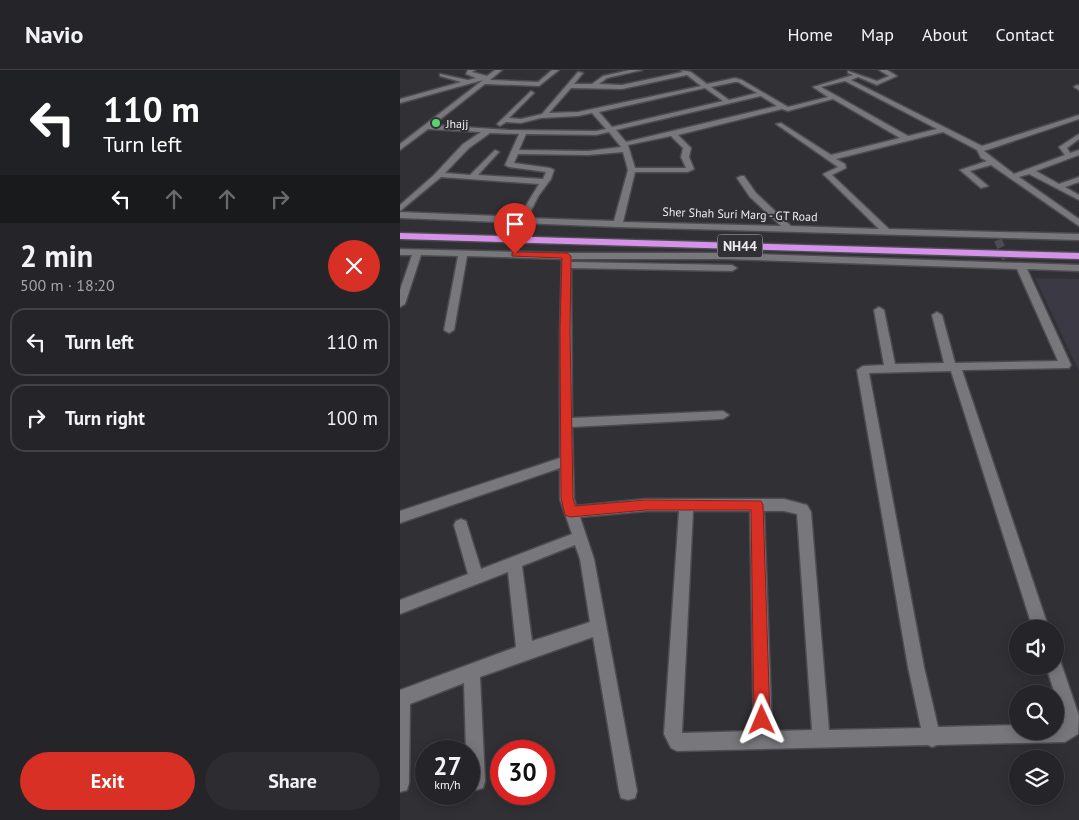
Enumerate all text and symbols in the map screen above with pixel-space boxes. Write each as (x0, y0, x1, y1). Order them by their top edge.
text: Navio (25, 19, 83, 50)
text: Home (787, 23, 833, 46)
text: Map (861, 23, 894, 46)
text: About (922, 23, 968, 46)
text: Contact (996, 23, 1054, 46)
text: 110 m (103, 86, 200, 132)
icon: left (20, 90, 85, 155)
place label: Jhajj (445, 116, 468, 131)
marker: Jhajj (430, 117, 442, 129)
text: Turn left (103, 130, 182, 158)
icon: left (107, 185, 135, 213)
icon: ahead (160, 185, 188, 213)
icon: ahead (213, 185, 241, 213)
icon: right (266, 185, 294, 213)
pin (494, 203, 536, 254)
street label: Sher Shah Suri Marg - GT Road (662, 204, 818, 224)
icon: arrive (501, 210, 529, 238)
road number: NH44 (718, 235, 762, 258)
text: 2 min (20, 236, 93, 275)
button: close (328, 240, 380, 292)
text: 500 m · 18:20 (20, 275, 115, 295)
icon: left (22, 328, 50, 356)
text: Turn left (65, 330, 134, 354)
text: 110 m (326, 330, 378, 354)
icon: right (22, 404, 50, 432)
text: Turn right (65, 406, 145, 430)
text: 100 m (326, 406, 378, 430)
map controls (1009, 620, 1064, 805)
button: sound (1009, 620, 1064, 675)
button: search (1009, 685, 1064, 740)
position arrow (735, 693, 787, 745)
speed limit sign: 30 (490, 740, 555, 805)
text: 27 (433, 750, 462, 782)
button: layers (1009, 750, 1064, 805)
button: Exit (20, 752, 195, 810)
button: Share (205, 752, 380, 810)
text: km/h (434, 777, 461, 792)

